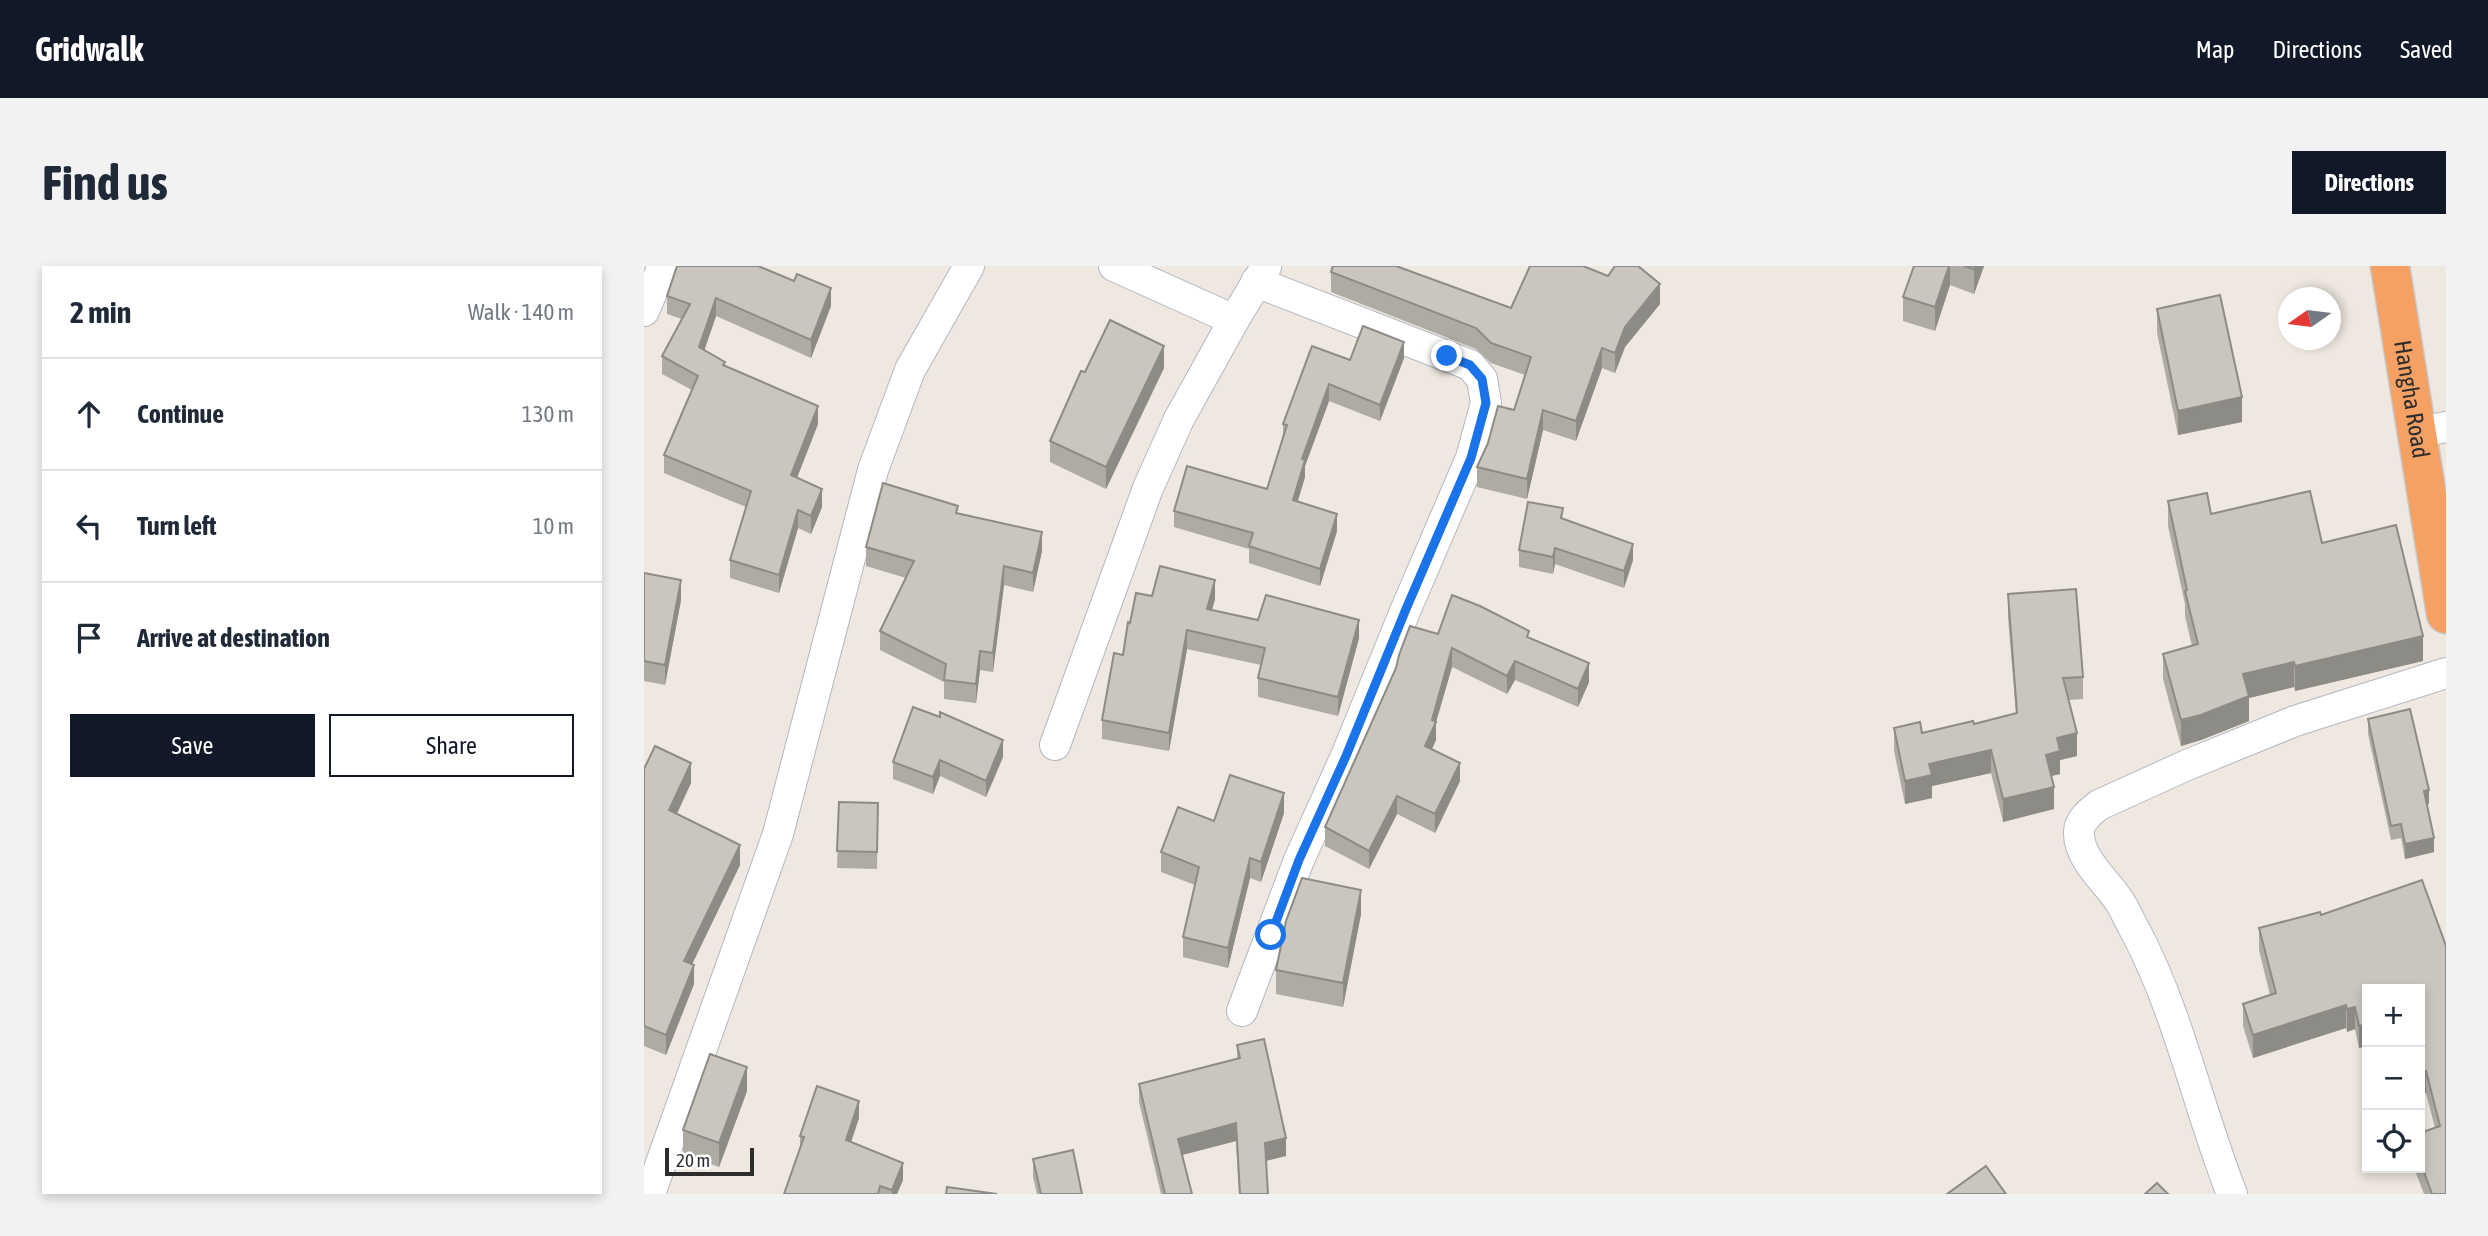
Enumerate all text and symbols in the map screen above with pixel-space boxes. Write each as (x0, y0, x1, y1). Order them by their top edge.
text: Gridwalk (35, 30, 143, 68)
text: Map (2196, 36, 2234, 63)
text: Directions (2272, 36, 2362, 63)
text: Saved (2400, 36, 2453, 63)
button: Directions (2292, 151, 2446, 214)
text: Find us (42, 154, 168, 210)
north arrow (2278, 287, 2341, 350)
text: 2 min (70, 295, 131, 329)
text: Walk · 140 m (468, 299, 574, 325)
street label: Hangha Road (2389, 338, 2435, 460)
route end (1431, 340, 1462, 371)
icon: ahead (70, 395, 108, 433)
text: Continue (137, 399, 224, 429)
text: 130 m (522, 401, 574, 427)
icon: left (70, 507, 108, 545)
text: Turn left (137, 511, 217, 541)
text: 10 m (533, 513, 574, 539)
icon: arrive (70, 619, 108, 657)
text: Arrive at destination (137, 623, 330, 653)
button: Save (70, 714, 315, 777)
button: Share (329, 714, 574, 777)
route start (1255, 919, 1286, 950)
map controls (2362, 984, 2425, 1173)
button: + (2362, 984, 2425, 1047)
button: − (2362, 1047, 2425, 1110)
button: locate (2362, 1110, 2425, 1173)
scale bar (665, 1145, 754, 1177)
text: 20 m (676, 1149, 710, 1171)

